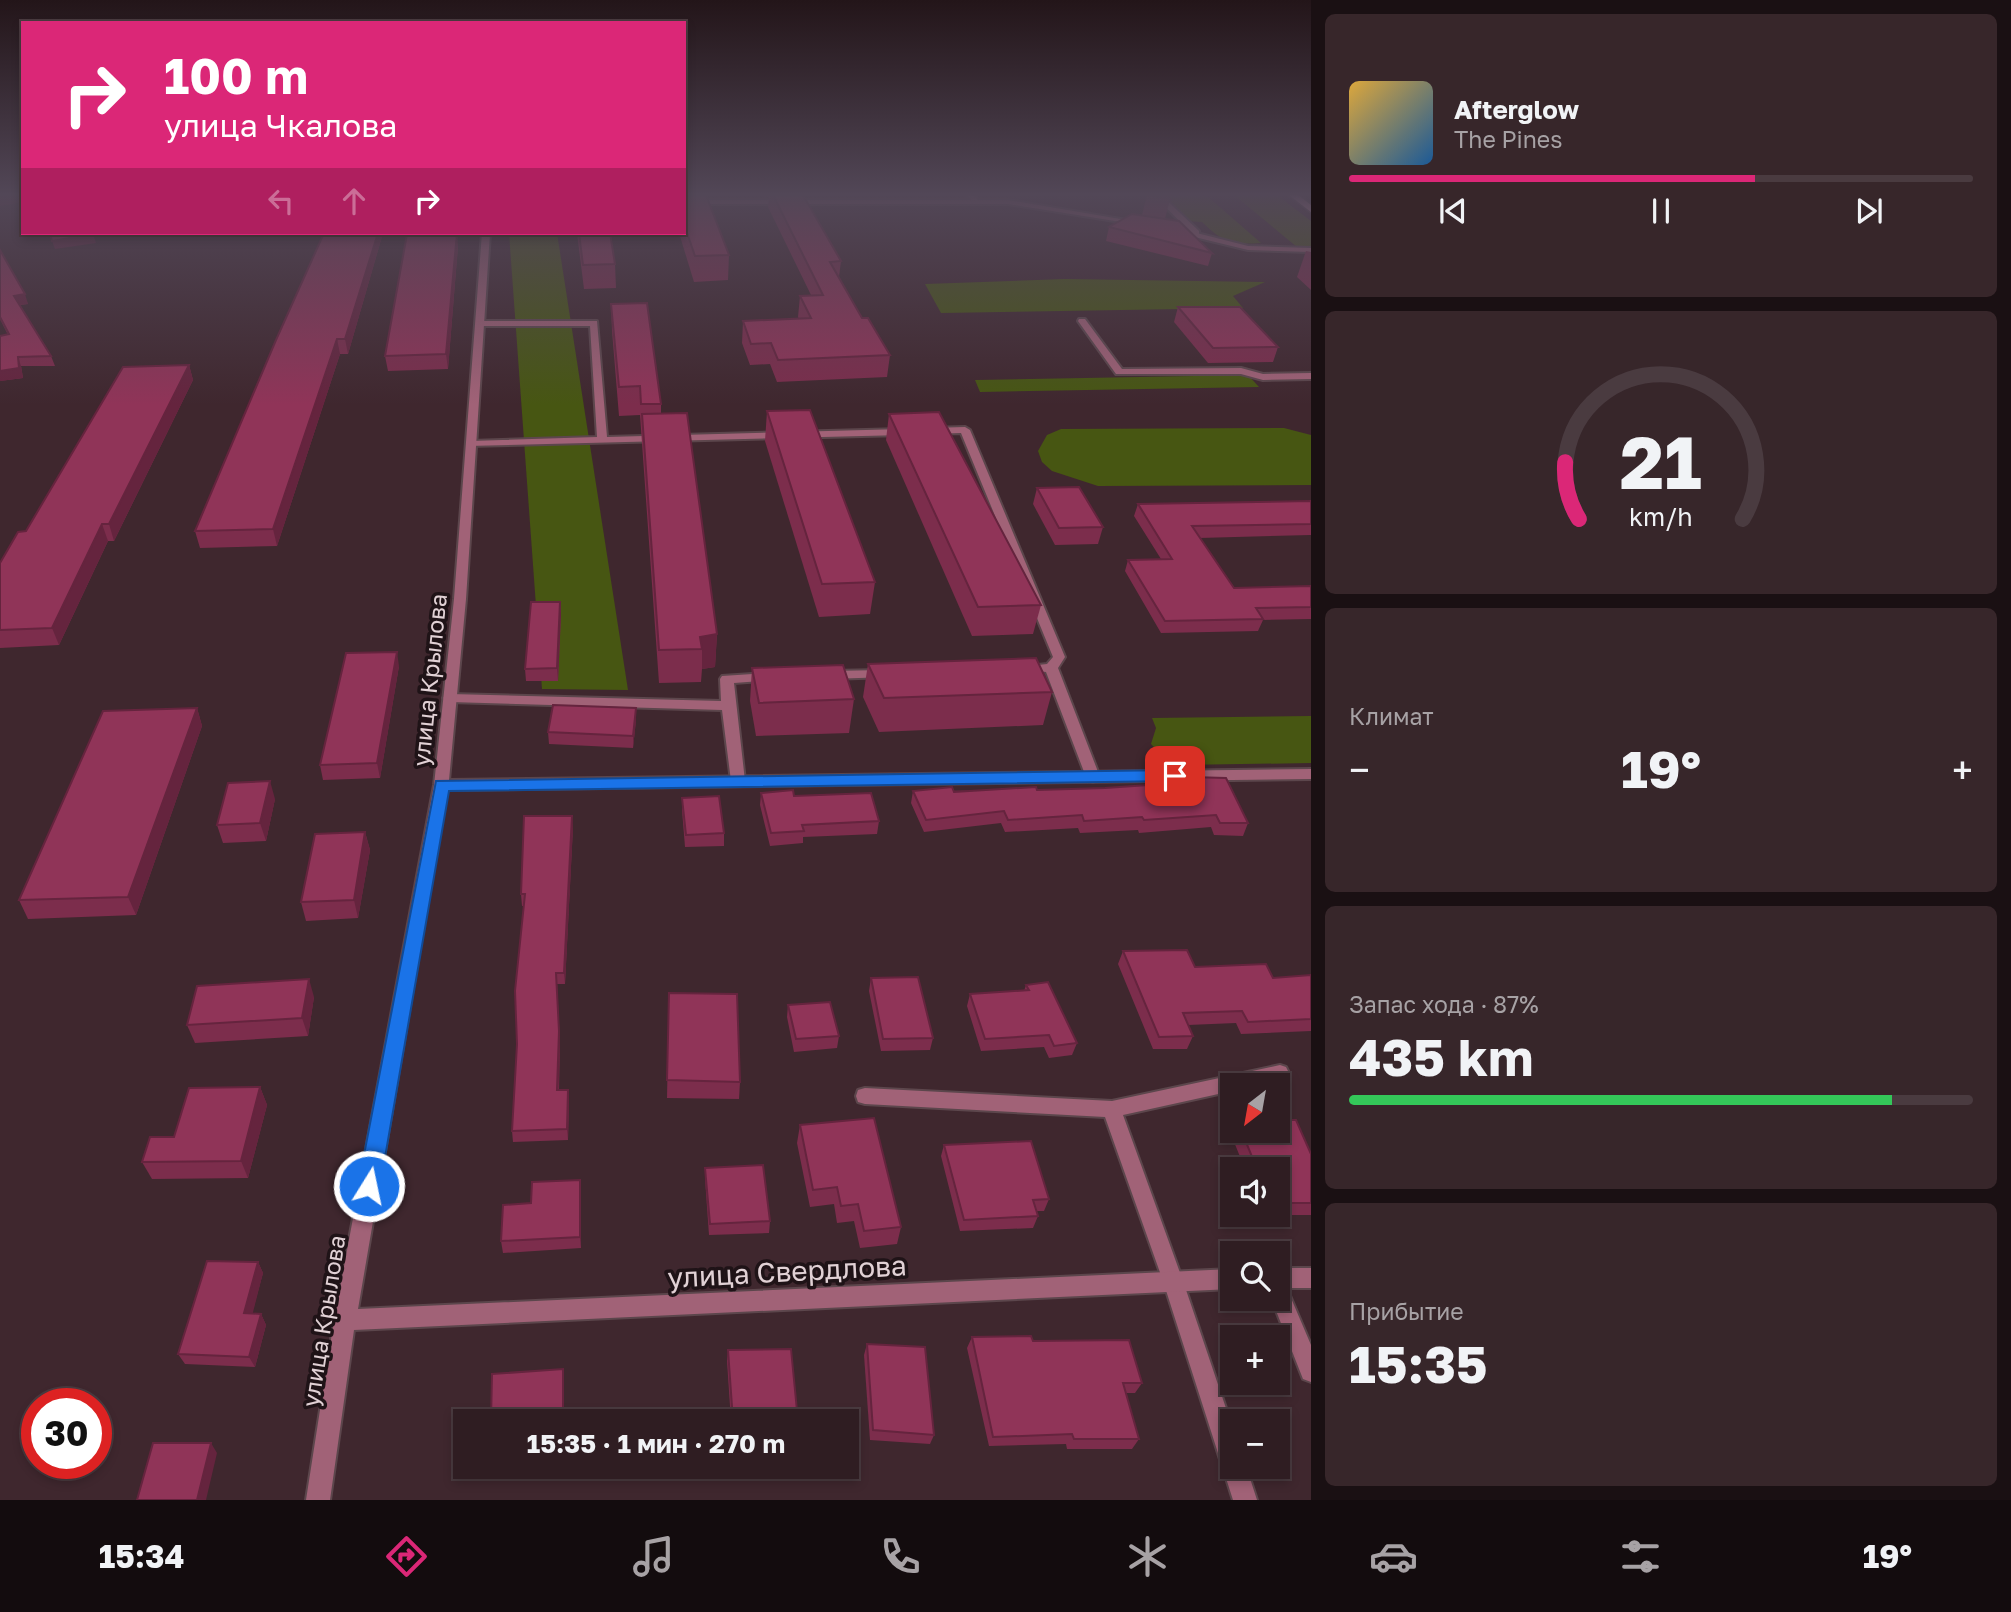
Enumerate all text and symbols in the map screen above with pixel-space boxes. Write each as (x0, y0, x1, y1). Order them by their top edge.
text: 100 m (164, 46, 308, 105)
icon: right (49, 49, 140, 140)
text: Afterglow (1454, 94, 1579, 125)
text: улица Чкалова (164, 106, 397, 144)
text: The Pines (1454, 125, 1562, 153)
icon: left (262, 182, 300, 220)
icon: ahead (335, 182, 373, 220)
icon: right (408, 182, 446, 220)
icon: previous (1434, 192, 1472, 230)
icon: pause (1642, 192, 1680, 230)
icon: next (1850, 192, 1888, 230)
text: 21 (1620, 418, 1702, 505)
text: km/h (1629, 501, 1693, 532)
street label: улица Крылова (406, 592, 452, 768)
text: Климат (1349, 702, 1434, 730)
text: 19° (1621, 737, 1701, 799)
pin (1145, 746, 1205, 806)
text: − (1349, 747, 1370, 792)
text: + (1952, 747, 1973, 792)
icon: arrive (1156, 757, 1194, 795)
text: Запас хода · 87% (1349, 990, 1539, 1018)
text: 435 km (1349, 1025, 1534, 1087)
north arrow (1220, 1073, 1290, 1143)
map controls (1220, 1073, 1290, 1479)
position arrow (332, 1149, 406, 1223)
button: sound (1220, 1157, 1290, 1227)
street label: улица Крылова (296, 1233, 350, 1409)
button: search (1220, 1241, 1290, 1311)
street label: улица Свердлова (667, 1248, 907, 1294)
text: Прибытие (1349, 1297, 1464, 1325)
button: + (1220, 1325, 1290, 1395)
text: 15:35 (1349, 1332, 1488, 1394)
speed limit sign: 30 (21, 1388, 112, 1479)
button: − (1220, 1409, 1290, 1479)
text: 15:35 · 1 мин · 270 m (527, 1428, 785, 1459)
icon: directions (382, 1532, 431, 1581)
icon: music (629, 1532, 678, 1581)
icon: phone (876, 1532, 925, 1581)
icon: climate (1123, 1532, 1172, 1581)
icon: car (1369, 1532, 1418, 1581)
icon: filters (1616, 1532, 1665, 1581)
text: 15:34 (99, 1537, 185, 1575)
text: 19° (1863, 1537, 1912, 1575)

